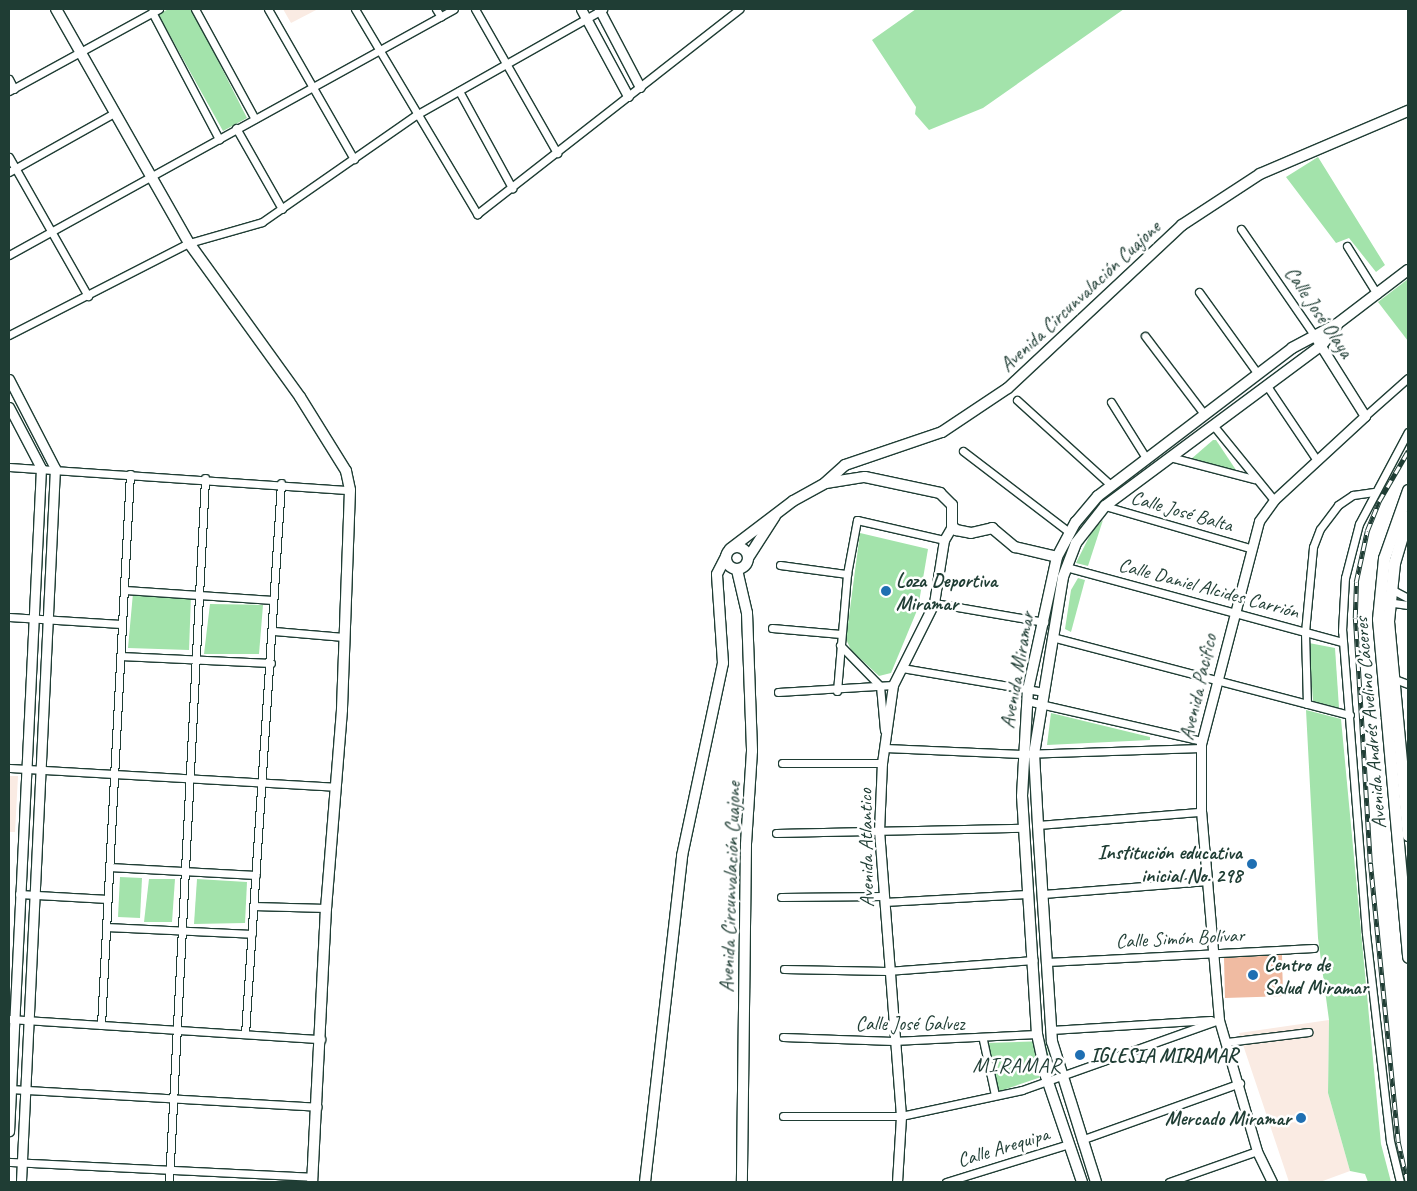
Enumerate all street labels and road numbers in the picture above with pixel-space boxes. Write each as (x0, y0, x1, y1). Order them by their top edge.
street label: Avenida Circunvalación Cuajone (995, 215, 1165, 377)
street label: Calle José Olaya (1280, 262, 1358, 362)
street label: Calle José Balta (1128, 485, 1236, 537)
street label: Calle Daniel Alcides Carrión (1116, 552, 1302, 624)
street label: Avenida Miramar (995, 610, 1039, 730)
street label: Avenida Andrés Avelino Cáceres (1349, 616, 1391, 830)
street label: Avenida Pacifico (1174, 632, 1222, 742)
street label: Avenida Circunvalación Cuajone (714, 781, 746, 993)
street label: Avenida Atlantico (853, 788, 879, 908)
street label: Calle Simón Bolívar (1115, 923, 1245, 953)
street label: Calle José Galvez (856, 1011, 964, 1035)
street label: Calle Arequipa (954, 1122, 1052, 1172)

